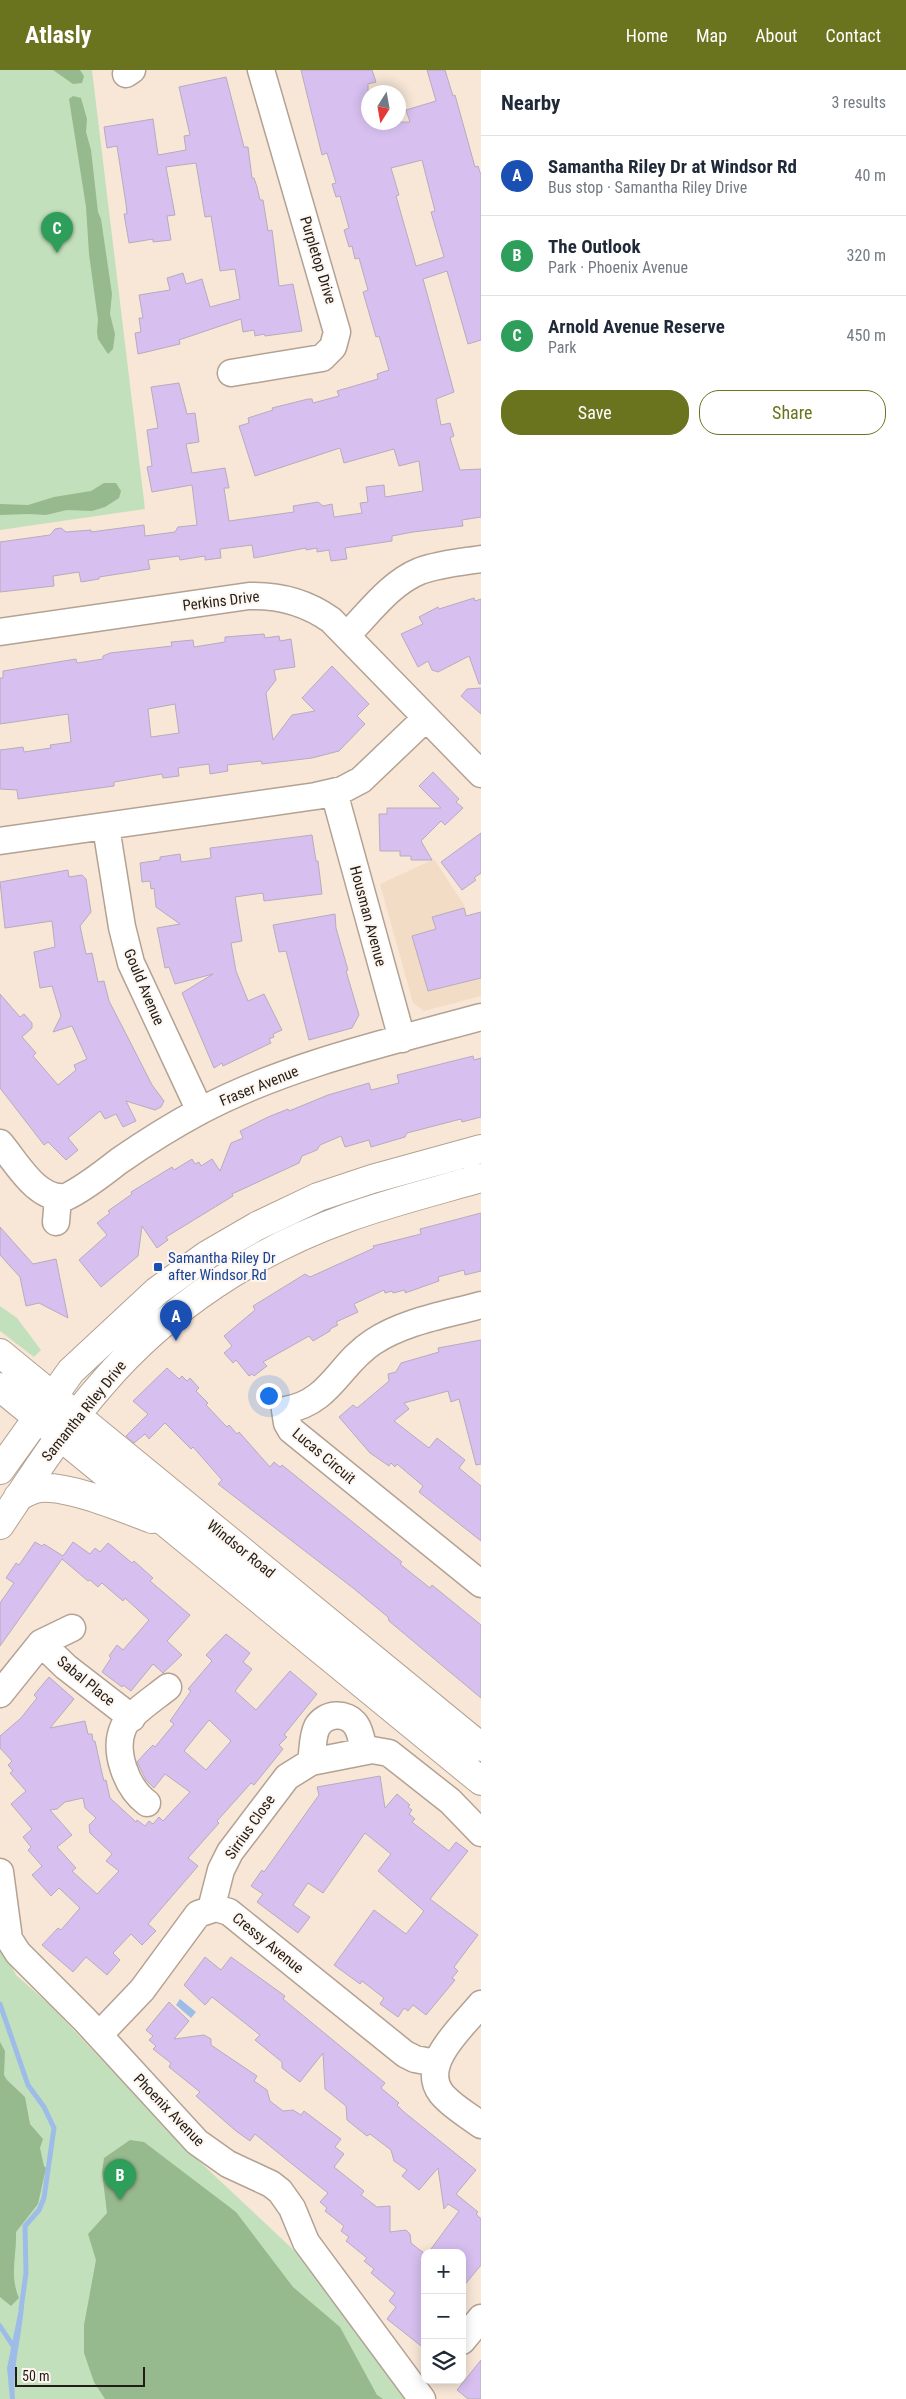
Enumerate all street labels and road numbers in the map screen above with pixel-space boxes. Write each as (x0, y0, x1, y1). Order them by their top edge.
street label: Purpletop Drive (296, 214, 340, 306)
street label: Perkins Drive (181, 587, 261, 615)
street label: Housman Avenue (346, 864, 390, 968)
street label: Gould Avenue (120, 946, 168, 1028)
street label: Fraser Avenue (217, 1062, 301, 1110)
street label: Samantha Riley Drive (38, 1357, 130, 1465)
street label: Lucas Circuit (289, 1424, 359, 1488)
street label: Windsor Road (203, 1516, 279, 1582)
street label: Sabal Place (53, 1652, 119, 1710)
street label: Sirrius Close (221, 1791, 279, 1863)
street label: Cressy Avenue (229, 1909, 307, 1977)
street label: Phoenix Avenue (130, 2070, 208, 2150)

